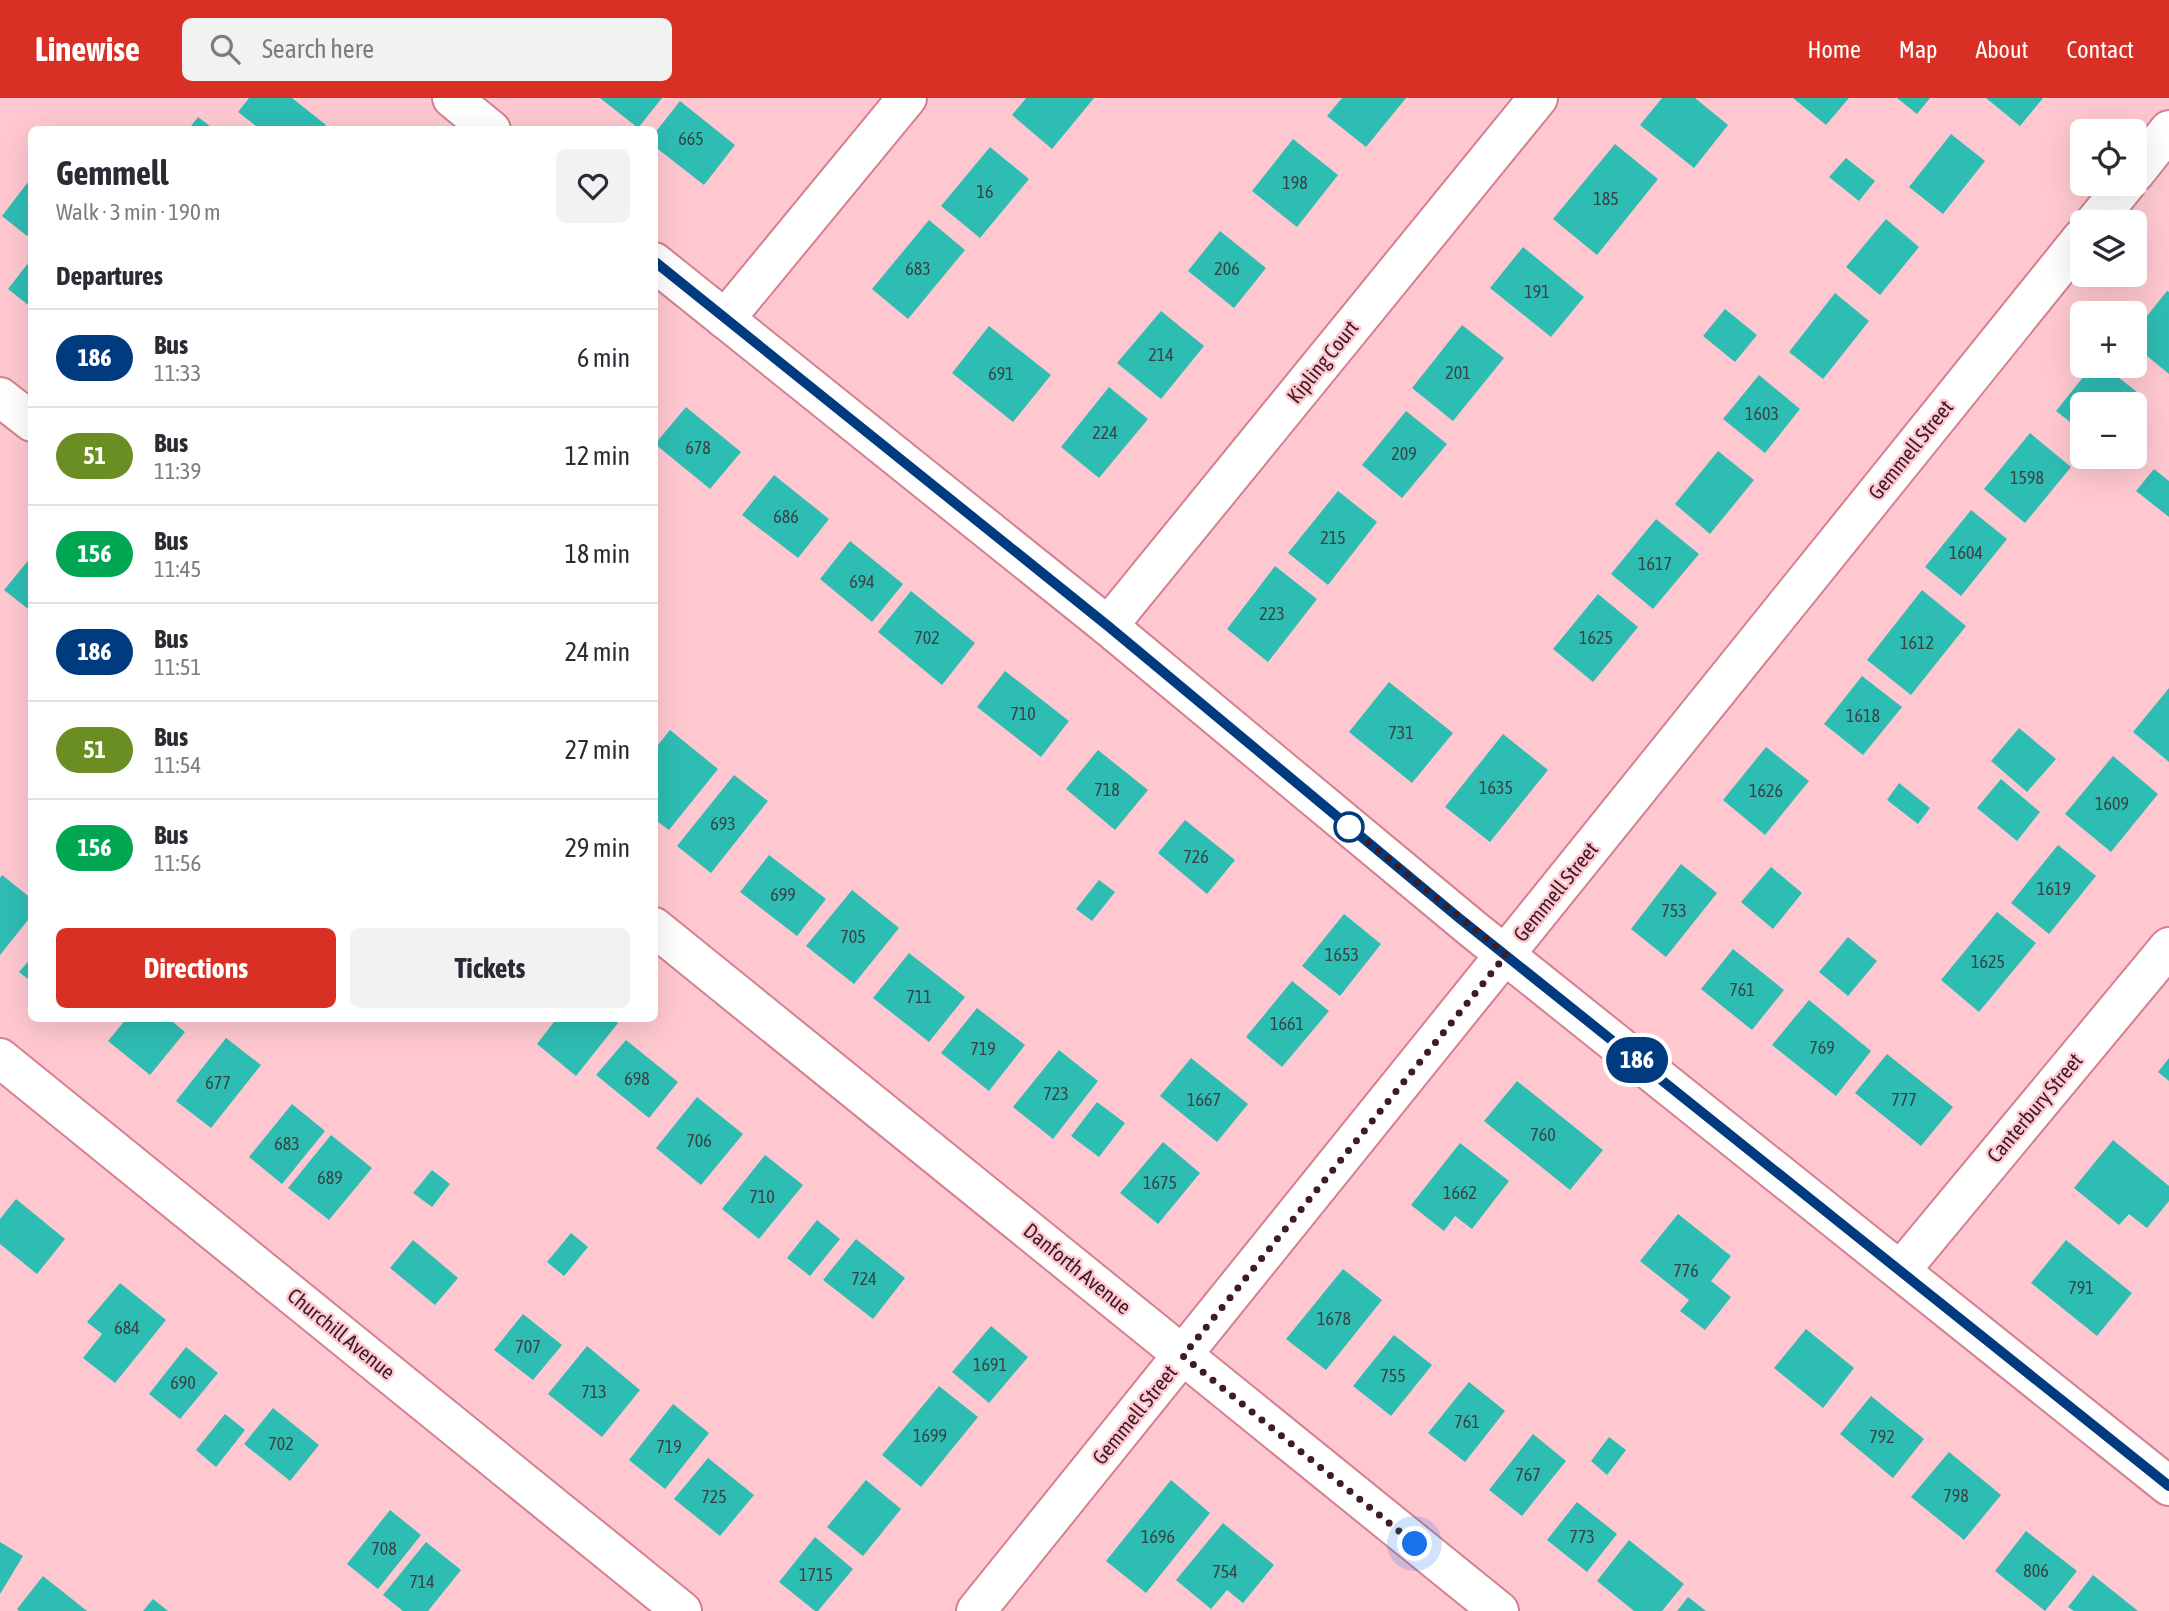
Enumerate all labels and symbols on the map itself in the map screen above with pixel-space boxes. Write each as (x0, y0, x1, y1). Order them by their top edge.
house number: 665 (678, 128, 704, 149)
house number: 198 (1282, 172, 1308, 193)
house number: 16 (977, 181, 993, 202)
house number: 185 (1593, 188, 1619, 209)
house number: 683 (905, 258, 931, 279)
house number: 206 (1214, 258, 1240, 279)
house number: 191 (1524, 281, 1550, 302)
street label: Kipling Court (1282, 315, 1363, 407)
house number: 214 (1148, 344, 1174, 365)
house number: 201 (1445, 362, 1471, 383)
house number: 691 (988, 363, 1014, 384)
street label: Gemmell Street (1863, 395, 1957, 504)
house number: 1603 (1745, 403, 1779, 424)
house number: 224 (1092, 422, 1118, 443)
house number: 678 (685, 437, 711, 458)
house number: 209 (1391, 443, 1417, 464)
house number: 1598 (2010, 467, 2044, 488)
house number: 686 (773, 506, 799, 527)
house number: 215 (1320, 527, 1346, 548)
house number: 1604 (1949, 542, 1983, 563)
house number: 1617 (1638, 553, 1672, 574)
house number: 694 (849, 571, 875, 592)
house number: 223 (1259, 603, 1285, 624)
house number: 702 (914, 627, 940, 648)
house number: 1625 (1579, 627, 1613, 648)
house number: 1612 (1900, 632, 1934, 653)
house number: 710 (1010, 703, 1036, 724)
house number: 1618 (1846, 705, 1880, 726)
house number: 731 (1388, 722, 1414, 743)
house number: 1635 (1479, 777, 1513, 798)
house number: 718 (1094, 779, 1120, 800)
house number: 1626 (1749, 780, 1783, 801)
house number: 1609 (2095, 793, 2129, 814)
unlabelled marker (1334, 812, 1364, 842)
house number: 693 (710, 813, 736, 834)
street label: Gemmell Street (1508, 837, 1602, 946)
house number: 726 (1183, 846, 1209, 867)
house number: 1619 (2037, 878, 2071, 899)
house number: 699 (770, 884, 796, 905)
house number: 753 (1661, 900, 1687, 921)
house number: 705 (840, 926, 866, 947)
house number: 1653 (1325, 944, 1359, 965)
house number: 1625 (1971, 951, 2005, 972)
house number: 761 (1729, 979, 1755, 1000)
house number: 711 (906, 986, 932, 1007)
house number: 1661 (1270, 1013, 1304, 1034)
line badge: 186 (1597, 1037, 1677, 1083)
house number: 769 (1809, 1037, 1835, 1058)
house number: 719 (970, 1038, 996, 1059)
street label: Canterbury Street (1982, 1048, 2087, 1167)
house number: 698 (624, 1068, 650, 1089)
house number: 677 (205, 1072, 231, 1093)
house number: 723 (1043, 1083, 1069, 1104)
house number: 1667 (1187, 1089, 1221, 1110)
house number: 777 (1891, 1089, 1917, 1110)
house number: 760 (1530, 1124, 1556, 1145)
house number: 706 (686, 1130, 712, 1151)
house number: 683 (274, 1133, 300, 1154)
house number: 689 (317, 1167, 343, 1188)
house number: 1675 (1143, 1172, 1177, 1193)
house number: 1662 (1443, 1182, 1477, 1203)
house number: 710 (749, 1186, 775, 1207)
street label: Danforth Avenue (1019, 1218, 1136, 1319)
house number: 776 (1673, 1260, 1699, 1281)
house number: 724 (851, 1268, 877, 1289)
house number: 791 (2068, 1277, 2094, 1298)
street label: Churchill Avenue (283, 1283, 400, 1384)
house number: 1678 (1317, 1308, 1351, 1329)
house number: 684 (114, 1317, 140, 1338)
house number: 707 (515, 1336, 541, 1357)
house number: 1691 (973, 1354, 1007, 1375)
street label: Gemmell Street (1087, 1360, 1181, 1469)
house number: 755 (1380, 1365, 1406, 1386)
house number: 690 (170, 1372, 196, 1393)
house number: 713 (581, 1381, 607, 1402)
house number: 761 (1454, 1411, 1480, 1432)
house number: 1699 (913, 1425, 947, 1446)
house number: 792 (1869, 1426, 1895, 1447)
house number: 702 (268, 1433, 294, 1454)
house number: 719 (656, 1436, 682, 1457)
house number: 767 (1515, 1464, 1541, 1485)
house number: 798 (1943, 1485, 1969, 1506)
house number: 725 (701, 1486, 727, 1507)
house number: 1696 (1141, 1526, 1175, 1547)
your location (1397, 1526, 1432, 1561)
house number: 773 (1569, 1526, 1595, 1547)
house number: 708 (371, 1538, 397, 1559)
house number: 806 (2023, 1560, 2049, 1581)
house number: 754 (1212, 1561, 1238, 1582)
house number: 1715 (799, 1564, 833, 1585)
house number: 714 (409, 1571, 435, 1592)

